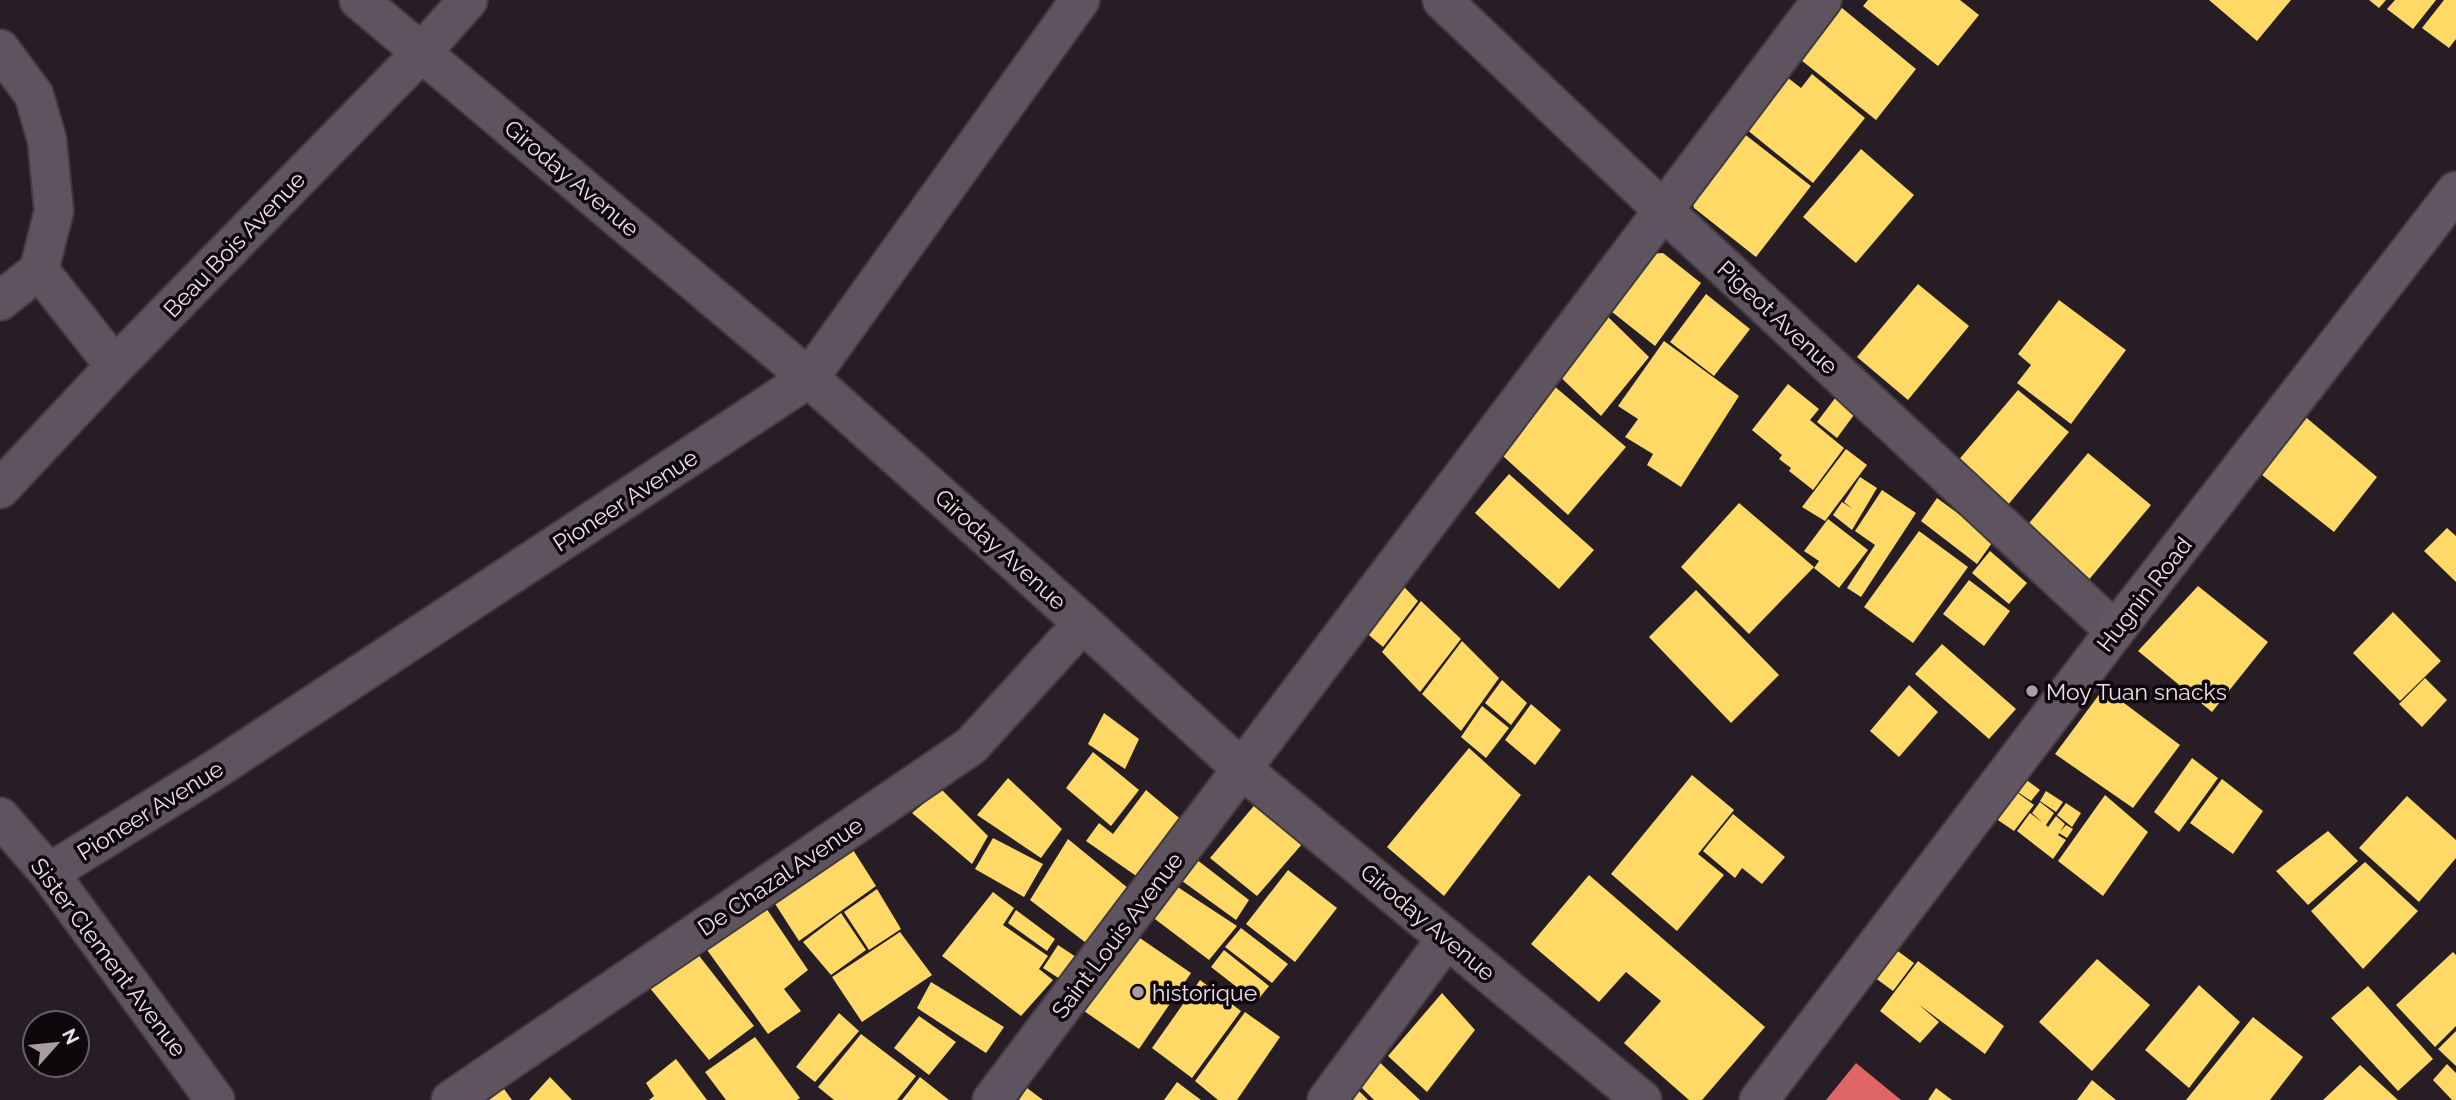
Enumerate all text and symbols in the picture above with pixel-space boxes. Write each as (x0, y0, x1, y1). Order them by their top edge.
street label: Giroday Avenue (499, 114, 645, 242)
street label: Beau Bois Avenue (158, 166, 310, 322)
street label: Pigeot Avenue (1712, 255, 1844, 379)
street label: Pioneer Avenue (548, 443, 702, 557)
street label: Giroday Avenue (930, 483, 1072, 615)
street label: Hugnin Road (2091, 531, 2197, 657)
place label: Moy Tuan snacks (2046, 678, 2227, 705)
marker: Moy Tuan snacks (2024, 683, 2040, 699)
street label: Pioneer Avenue (72, 754, 228, 866)
street label: De Chazal Avenue (693, 811, 867, 941)
street label: Saint Louis Avenue (1046, 847, 1188, 1023)
street label: Sister Clement Avenue (26, 852, 192, 1062)
street label: Giroday Avenue (1355, 858, 1501, 986)
place label: historique (1152, 979, 1257, 1006)
marker: historique (1130, 984, 1146, 1000)
north arrow (21, 1009, 91, 1079)
text: N (58, 1025, 84, 1048)

